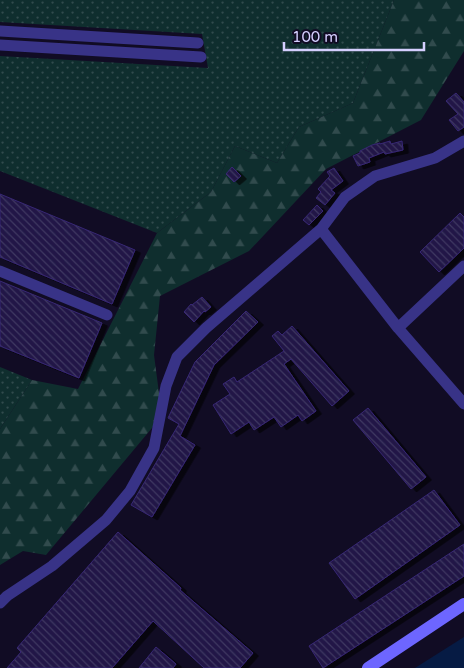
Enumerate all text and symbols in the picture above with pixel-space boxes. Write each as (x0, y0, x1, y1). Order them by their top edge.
scale bar (284, 20, 424, 52)
text: 100 m (292, 28, 338, 46)

